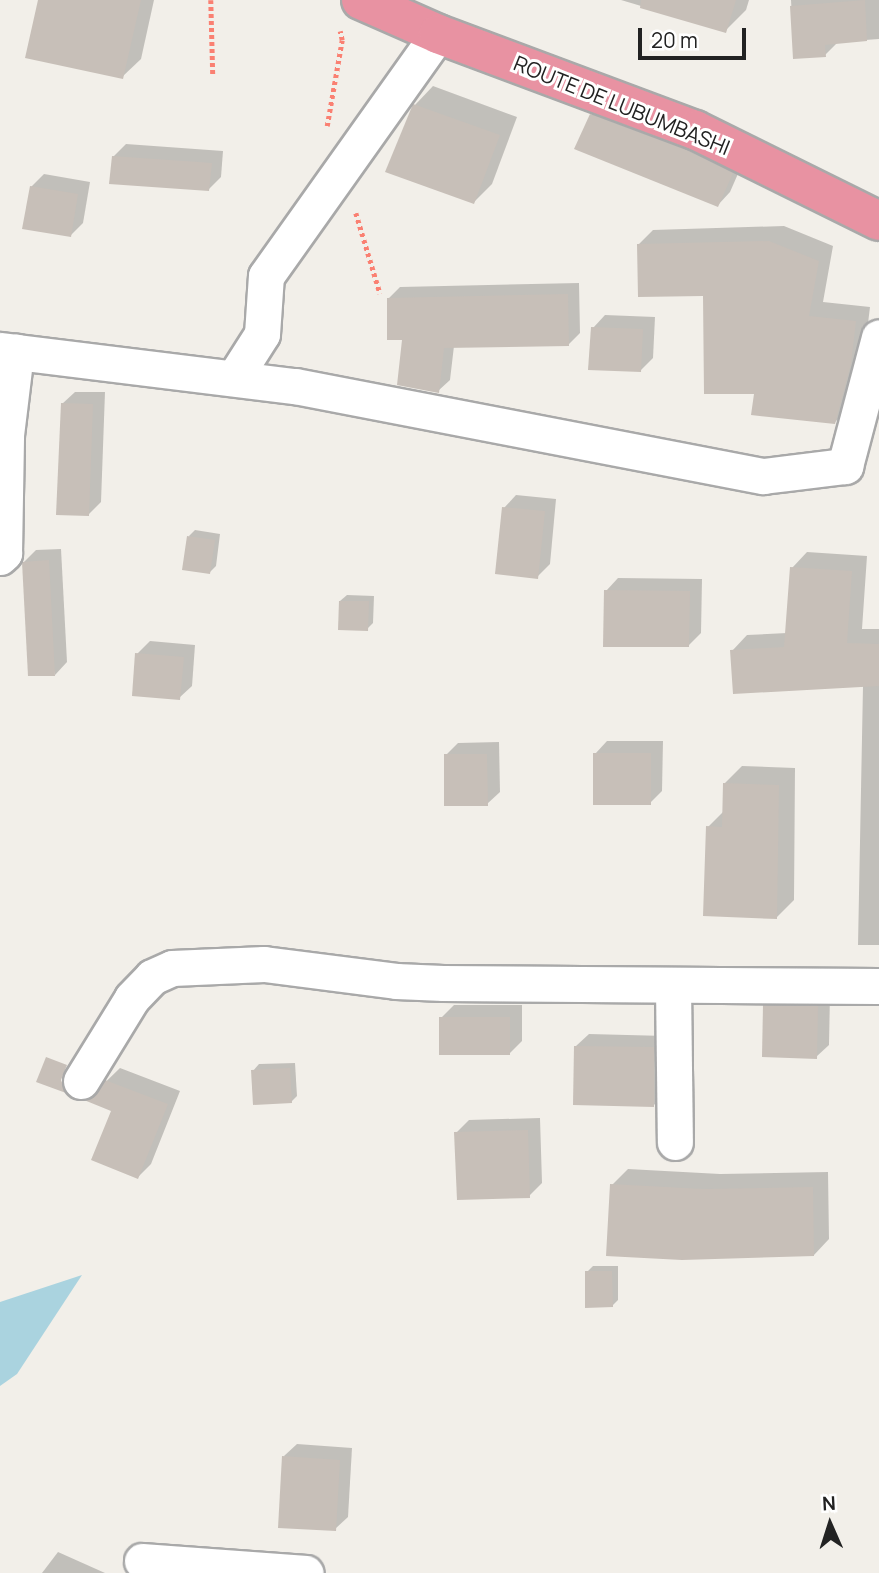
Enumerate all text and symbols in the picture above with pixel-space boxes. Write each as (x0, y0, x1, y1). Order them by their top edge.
scale bar (641, 14, 750, 58)
text: 20 m (651, 26, 698, 54)
street label: ROUTE DE LUBUMBASHI (510, 50, 734, 160)
north arrow (795, 1489, 865, 1559)
text: N (821, 1490, 836, 1516)

